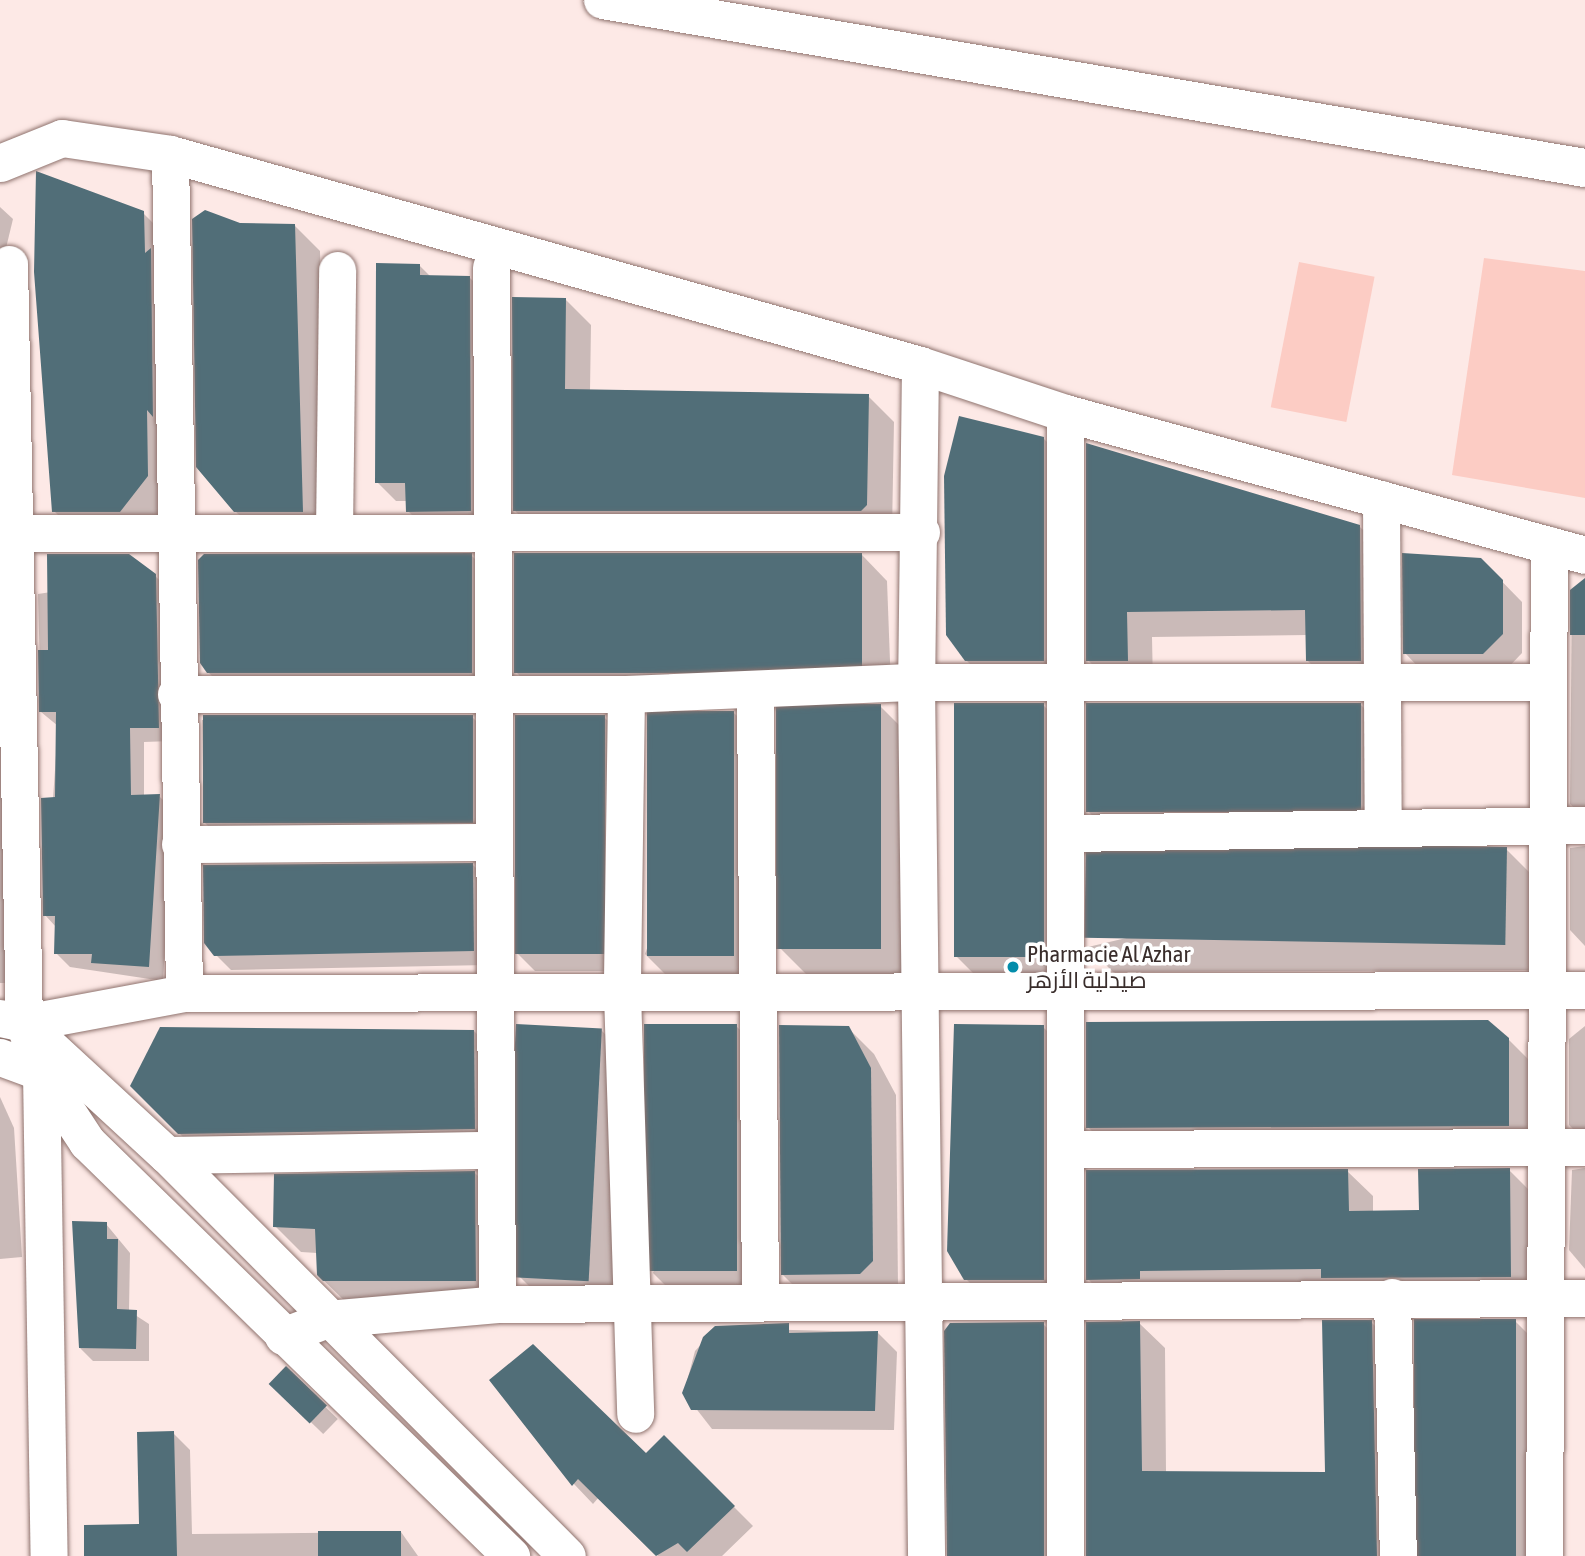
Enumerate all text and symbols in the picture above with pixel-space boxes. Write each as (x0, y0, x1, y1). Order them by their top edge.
place label: Pharmacie Al Azhar صيدلية الأزهر (1027, 940, 1190, 994)
marker: Pharmacie Al Azhar صيدلية الأزهر (1005, 959, 1021, 975)

